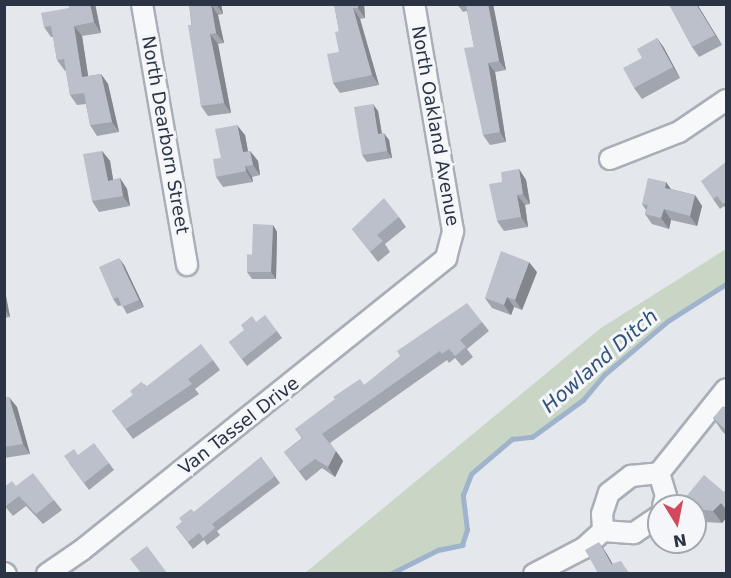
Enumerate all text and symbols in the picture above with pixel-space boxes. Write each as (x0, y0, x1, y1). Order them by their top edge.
street label: North Oakland Avenue (407, 24, 463, 228)
street label: North Dearborn Street (137, 34, 193, 236)
water label: Howland Ditch (537, 304, 663, 418)
street label: Van Tassel Drive (175, 372, 303, 480)
north arrow (647, 494, 707, 554)
text: N (672, 530, 688, 551)

